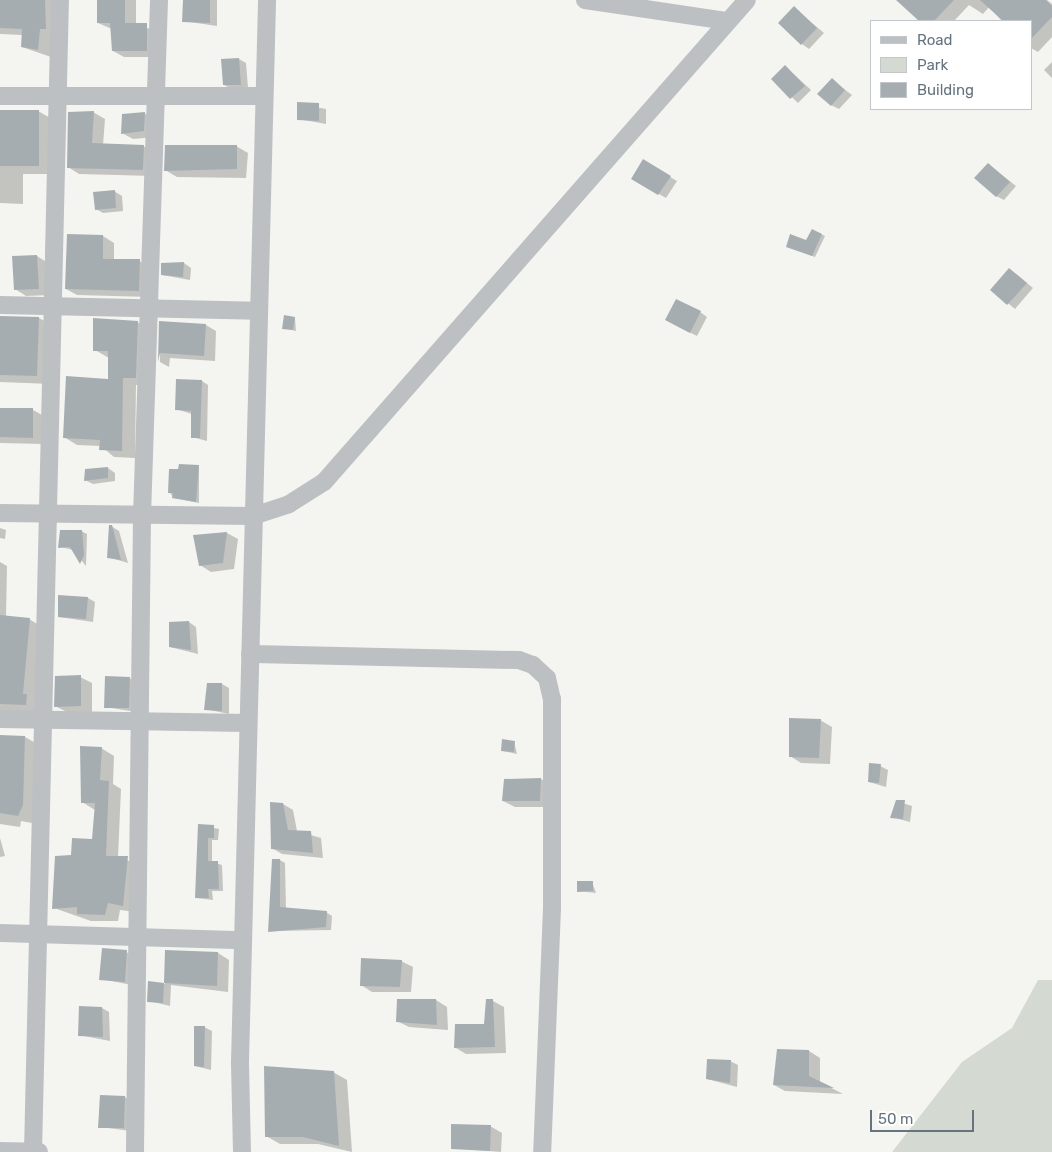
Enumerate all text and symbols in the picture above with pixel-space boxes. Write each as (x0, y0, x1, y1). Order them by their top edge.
legend (870, 20, 1032, 110)
text: Road (917, 31, 953, 49)
text: Park (917, 56, 948, 74)
text: Building (917, 81, 974, 99)
scale bar (872, 1100, 976, 1132)
text: 50 m (878, 1110, 913, 1128)

